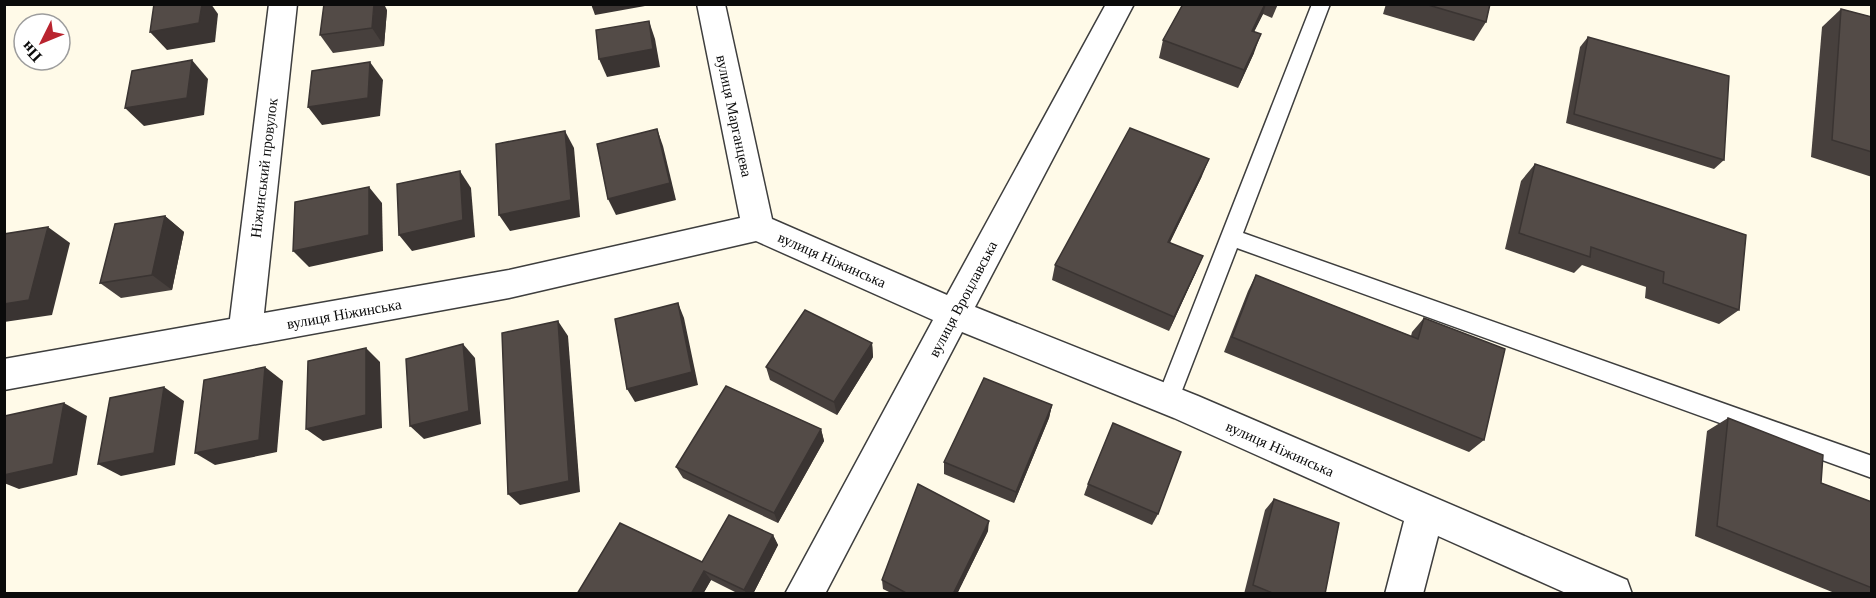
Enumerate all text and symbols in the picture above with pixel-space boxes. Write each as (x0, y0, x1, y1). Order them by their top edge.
north arrow (12, 12, 72, 72)
text: Пн (18, 38, 45, 66)
street label: вулиця Марганцева (713, 54, 755, 179)
street label: Ніжинський провулок (247, 96, 281, 239)
street label: вулиця Ніжинська (776, 229, 889, 291)
street label: вулиця Вроцлавська (926, 238, 1000, 360)
street label: вулиця Ніжинська (285, 296, 403, 332)
street label: вулиця Ніжинська (1224, 418, 1337, 480)

